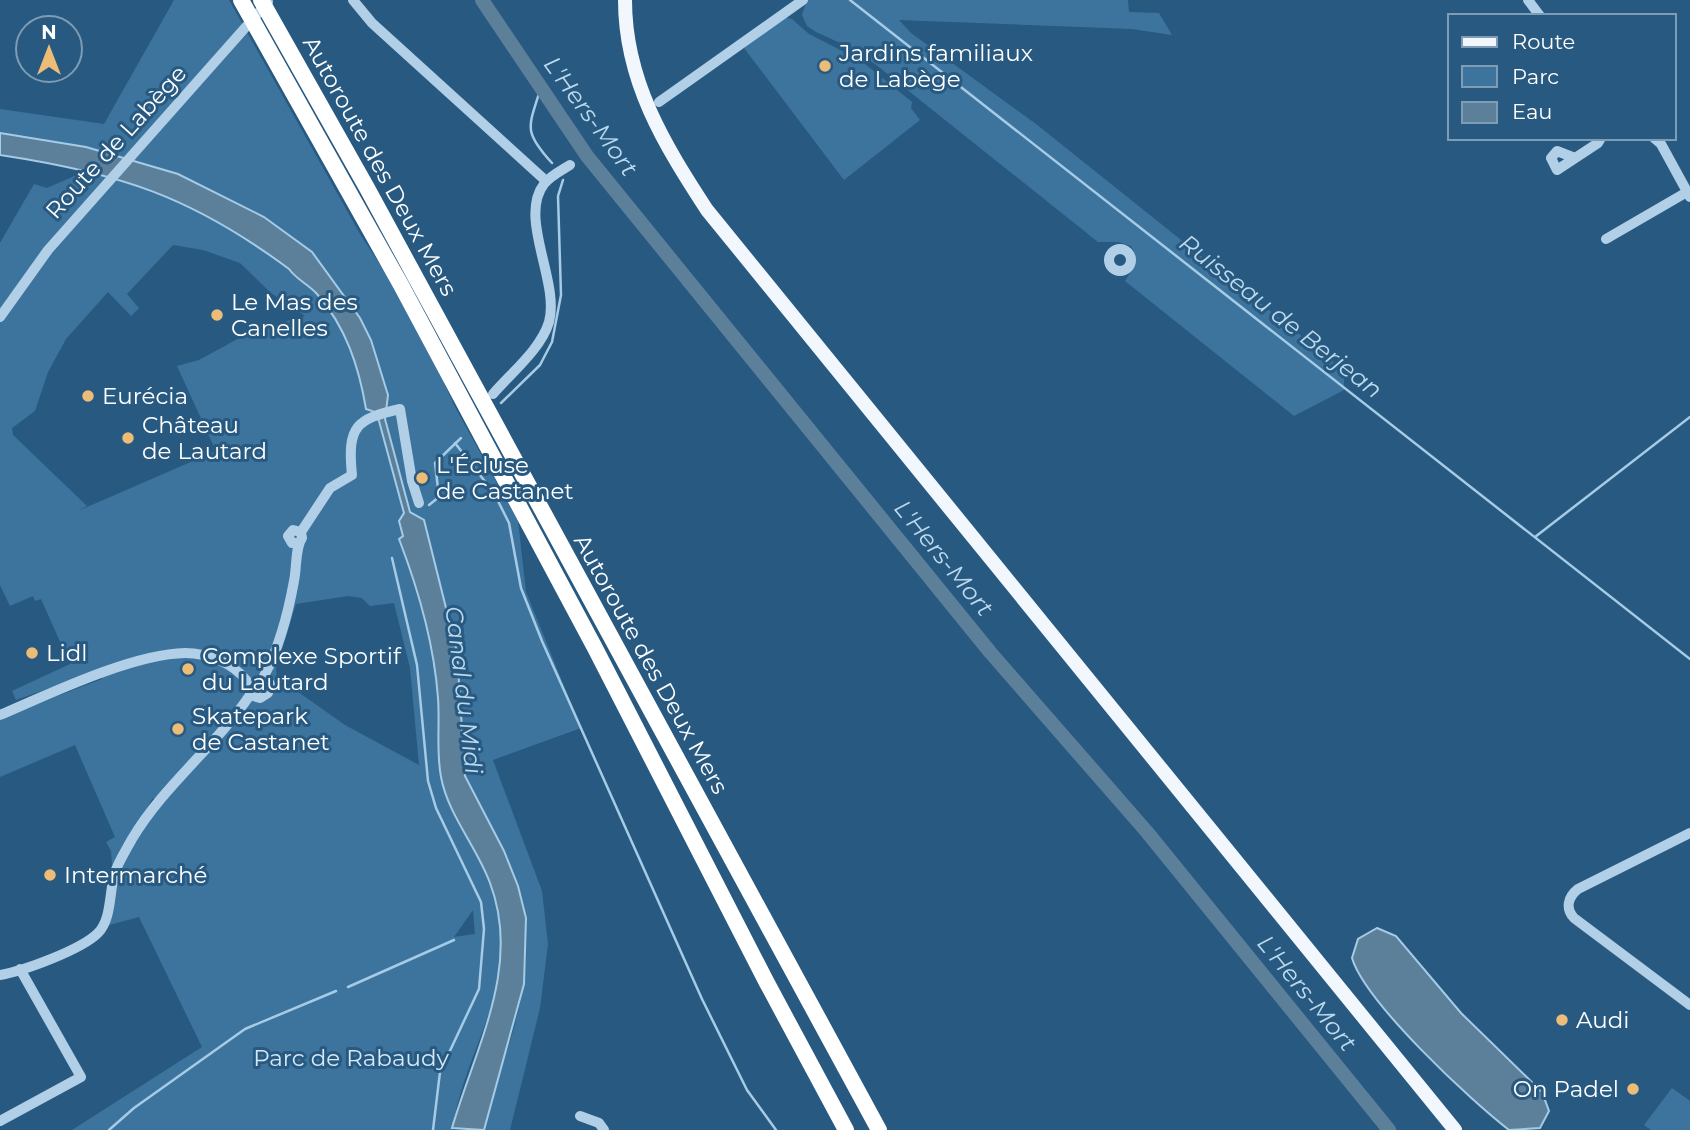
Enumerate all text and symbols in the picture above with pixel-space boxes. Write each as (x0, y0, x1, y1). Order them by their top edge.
north arrow (14, 14, 84, 84)
legend (1448, 14, 1676, 140)
text: N (41, 21, 57, 44)
text: Route (1512, 29, 1575, 54)
street label: Autoroute des Deux Mers (297, 31, 463, 301)
place label: Jardins familiaux de Labège (838, 39, 1033, 93)
water label: L'Hers-Mort (538, 50, 644, 182)
marker: Jardins familiaux de Labège (817, 58, 833, 74)
street label: Route de Labège (40, 59, 192, 225)
text: Parc (1512, 64, 1559, 89)
text: Eau (1512, 99, 1552, 124)
water label: Ruisseau de Berjean (1174, 228, 1388, 404)
place label: Le Mas des Canelles (231, 288, 358, 342)
marker: Le Mas des Canelles (209, 307, 225, 323)
place label: Eurécia (102, 382, 188, 410)
marker: Eurécia (80, 388, 96, 404)
place label: Château de Lautard (142, 411, 267, 465)
marker: Château de Lautard (120, 430, 136, 446)
place label: L'Écluse de Castanet (436, 451, 574, 505)
marker: L'Écluse de Castanet (414, 470, 430, 486)
water label: L'Hers-Mort (888, 494, 1000, 622)
street label: Autoroute des Deux Mers (568, 529, 734, 799)
water label: Canal du Midi (439, 604, 489, 776)
place label: Lidl (46, 639, 88, 667)
place label: Complexe Sportif du Lautard (202, 642, 402, 696)
marker: Lidl (24, 645, 40, 661)
marker: Complexe Sportif du Lautard (180, 661, 196, 677)
place label: Skatepark de Castanet (192, 702, 330, 756)
marker: Skatepark de Castanet (170, 721, 186, 737)
place label: Intermarché (64, 861, 207, 889)
marker: Intermarché (42, 867, 58, 883)
water label: L'Hers-Mort (1251, 929, 1363, 1057)
place label: Audi (1576, 1006, 1630, 1034)
marker: Audi (1554, 1012, 1570, 1028)
park label: Parc de Rabaudy (253, 1044, 449, 1072)
place label: On Padel (1513, 1075, 1619, 1103)
marker: On Padel (1625, 1081, 1641, 1097)

